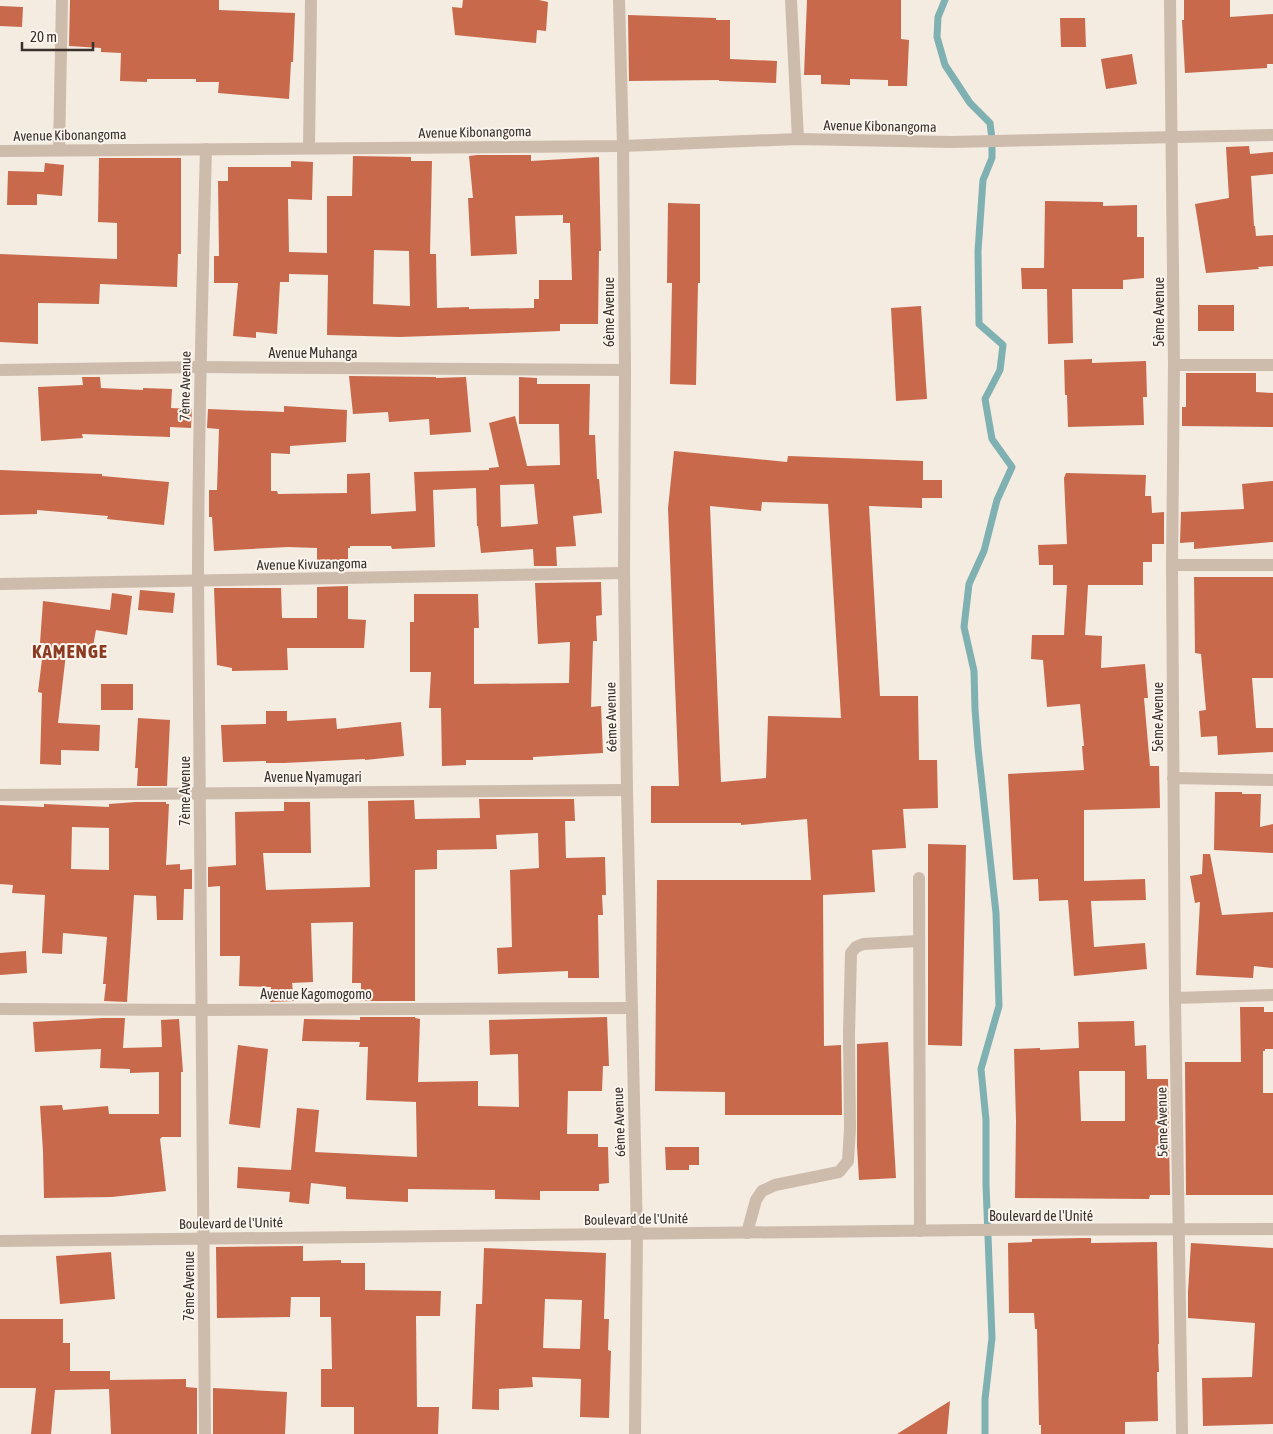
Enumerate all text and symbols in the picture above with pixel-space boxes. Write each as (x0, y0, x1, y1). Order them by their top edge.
scale bar (22, 20, 94, 52)
text: 20 m (30, 28, 57, 45)
street label: Avenue Kibonangoma (823, 117, 937, 135)
street label: Avenue Kibonangoma (418, 123, 532, 141)
street label: Avenue Kibonangoma (13, 126, 127, 144)
street label: 6ème Avenue (601, 277, 617, 347)
street label: 5ème Avenue (1151, 277, 1167, 347)
street label: Avenue Muhanga (268, 345, 358, 361)
street label: 7ème Avenue (176, 351, 194, 421)
street label: Avenue Kivuzangoma (257, 555, 367, 573)
district label: KAMENGE (32, 640, 108, 662)
street label: 6ème Avenue (602, 682, 620, 752)
street label: 5ème Avenue (1150, 682, 1166, 752)
street label: 7ème Avenue (177, 756, 193, 826)
street label: Avenue Nyamugari (264, 769, 362, 785)
street label: Avenue Kagomogomo (260, 986, 372, 1002)
street label: 6ème Avenue (610, 1087, 628, 1157)
street label: 5ème Avenue (1153, 1087, 1171, 1157)
street label: Boulevard de l'Unité (989, 1208, 1093, 1224)
street label: Boulevard de l'Unité (584, 1210, 688, 1228)
street label: Boulevard de l'Unité (179, 1214, 283, 1232)
street label: 7ème Avenue (181, 1251, 197, 1321)

